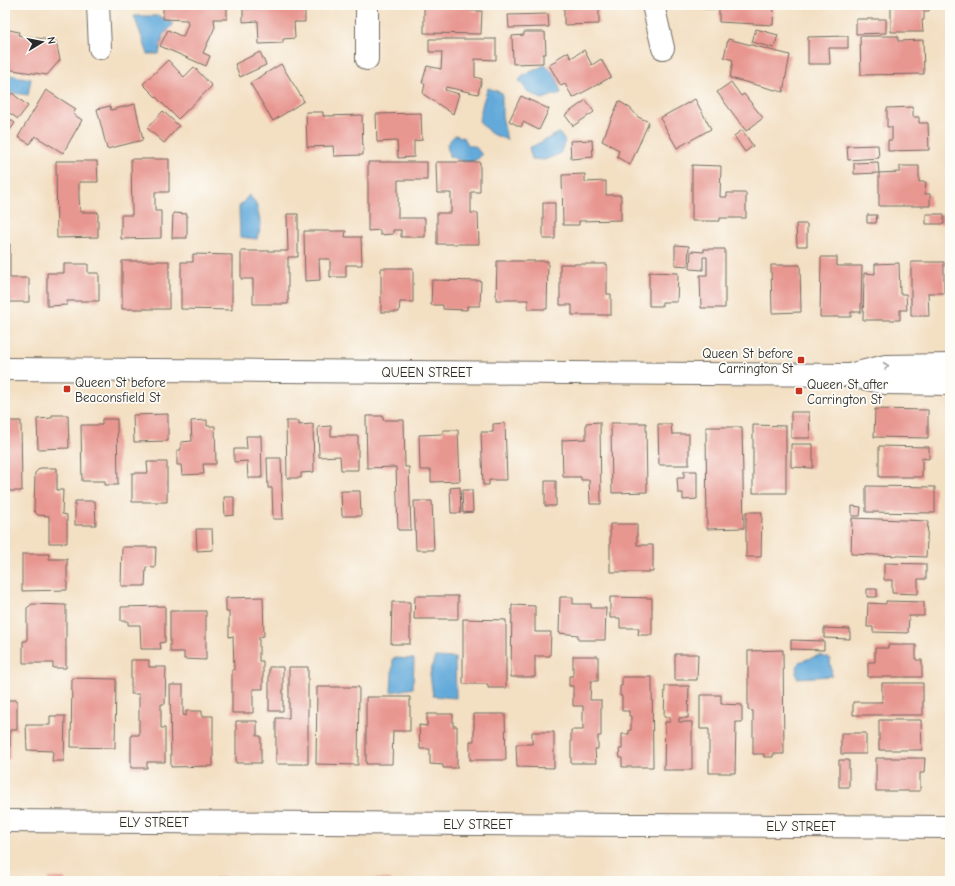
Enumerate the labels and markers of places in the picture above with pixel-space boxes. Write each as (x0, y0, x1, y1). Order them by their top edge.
place label: Queen St before Carrington St (702, 346, 794, 376)
marker: Queen St before Carrington St (796, 355, 806, 365)
place label: Queen St before Beaconsfield St (75, 375, 166, 405)
place label: Queen St after Carrington St (807, 377, 889, 407)
marker: Queen St before Beaconsfield St (62, 384, 72, 394)
marker: Queen St after Carrington St (794, 386, 804, 396)

